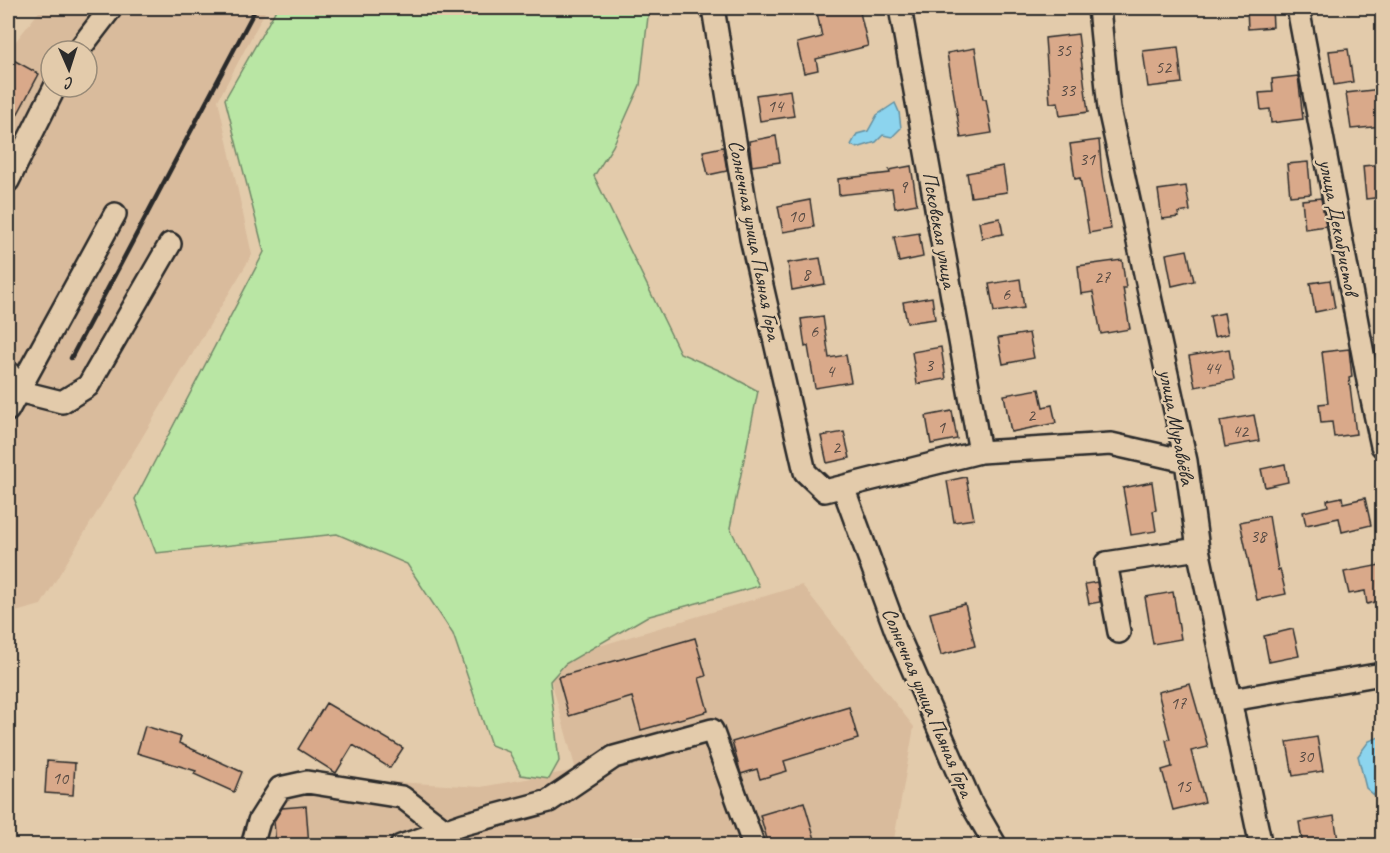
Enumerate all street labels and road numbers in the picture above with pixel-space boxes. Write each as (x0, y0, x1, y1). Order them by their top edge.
street label: Солнечная улица Пьяная Гора (723, 138, 788, 345)
street label: улица Декабристов (1313, 155, 1366, 301)
street label: Псковская улица (917, 170, 963, 293)
street label: улица Муравьёва (1153, 365, 1201, 489)
street label: Солнечная улица Пьяная Гора (876, 603, 981, 803)

